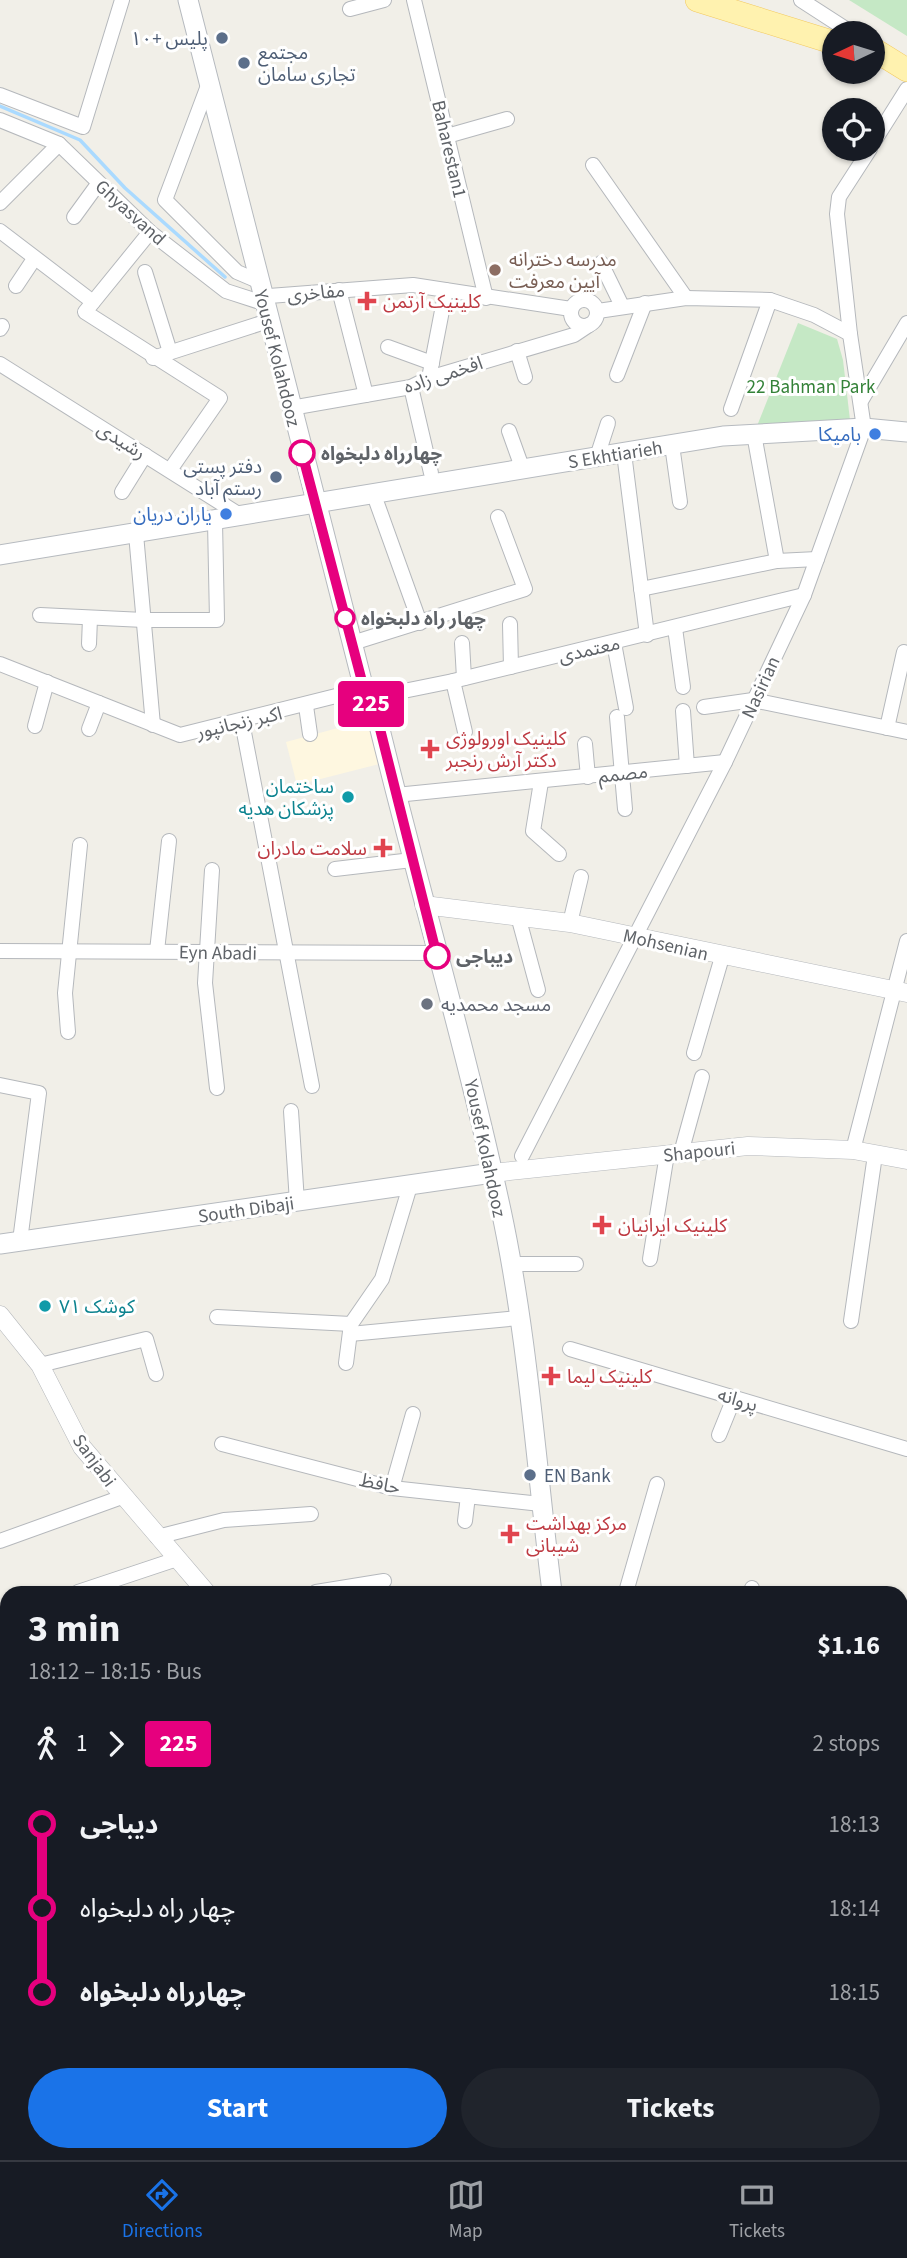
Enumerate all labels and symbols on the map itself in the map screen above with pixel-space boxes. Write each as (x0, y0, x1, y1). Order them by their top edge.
north arrow (822, 21, 886, 84)
place label: پلیس +۱۰ (130, 26, 208, 53)
marker: پلیس +۱۰ (214, 30, 230, 46)
place label: مجتمع تجاری سامان (258, 40, 355, 89)
marker: مجتمع تجاری سامان (236, 55, 252, 71)
street label: Baharestan1 (424, 98, 473, 201)
street label: Ghyasvand (89, 174, 171, 252)
place label: مدرسه دخترانه آیین معرفت (509, 247, 617, 296)
marker: مدرسه دخترانه آیین معرفت (487, 262, 503, 278)
street label: مفاخری (286, 278, 346, 309)
street label: Yousef Kolahdooz (246, 286, 307, 430)
place label: کلینیک آرتمن (383, 289, 482, 316)
marker: کلینیک آرتمن (357, 291, 377, 311)
street label: افخمی زاده (400, 350, 486, 401)
park label: 22 Bahman Park (747, 374, 876, 401)
street label: رشیدی (92, 416, 151, 467)
place label: بامیکا (818, 422, 861, 449)
marker: بامیکا (867, 426, 883, 442)
street label: S Ekhtiarieh (566, 435, 664, 476)
marker: چهارراه دلبخواه (289, 440, 315, 466)
place label: چهارراه دلبخواه (321, 441, 442, 468)
place label: دفتر پستی رستم آباد (183, 454, 262, 503)
marker: دفتر پستی رستم آباد (268, 469, 284, 485)
place label: یاران دریان (133, 502, 212, 529)
marker: یاران دریان (218, 506, 234, 522)
place label: چهار راه دلبخواه (361, 606, 486, 633)
marker: چهار راه دلبخواه (335, 608, 355, 628)
street label: معتمدی (556, 630, 623, 671)
street label: Nasirian (735, 652, 787, 723)
line badge: 225 (331, 681, 411, 727)
street label: اکبر زنجانپور (193, 700, 285, 747)
place label: کلینیک اورولوژی دکتر آرش رنجبر (445, 726, 568, 775)
marker: کلینیک اورولوژی دکتر آرش رنجبر (420, 739, 440, 759)
street label: مصمم (597, 758, 649, 791)
place label: ساختمان پزشکان هدیه (239, 774, 334, 823)
marker: ساختمان پزشکان هدیه (340, 789, 356, 805)
place label: سلامت مادران (258, 836, 367, 863)
marker: سلامت مادران (373, 838, 393, 858)
street label: Mohsenian (620, 923, 711, 968)
street label: Eyn Abadi (179, 939, 257, 968)
marker: دیباجی (424, 943, 450, 969)
place label: دیباجی (456, 944, 513, 971)
place label: مسجد محمدیه (441, 992, 551, 1019)
marker: مسجد محمدیه (419, 996, 435, 1012)
street label: Yousef Kolahdooz (457, 1076, 512, 1220)
street label: Shapouri (662, 1135, 737, 1170)
street label: South Dibaji (196, 1190, 296, 1231)
place label: کلینیک ایرانیان (618, 1213, 728, 1240)
marker: کلینیک ایرانیان (592, 1215, 612, 1235)
place label: کوشک ۷۱ (59, 1294, 136, 1321)
marker: کوشک ۷۱ (37, 1298, 53, 1314)
place label: کلینیک لیما (567, 1364, 653, 1391)
marker: کلینیک لیما (541, 1366, 561, 1386)
street label: پروانه (714, 1382, 761, 1419)
street label: Sanjabi (65, 1429, 122, 1493)
place label: EN Bank (544, 1463, 611, 1490)
street label: حافظ (357, 1467, 403, 1502)
marker: EN Bank (522, 1467, 538, 1483)
place label: مرکز بهداشت شیبانی (526, 1511, 627, 1560)
marker: مرکز بهداشت شیبانی (500, 1524, 520, 1544)

